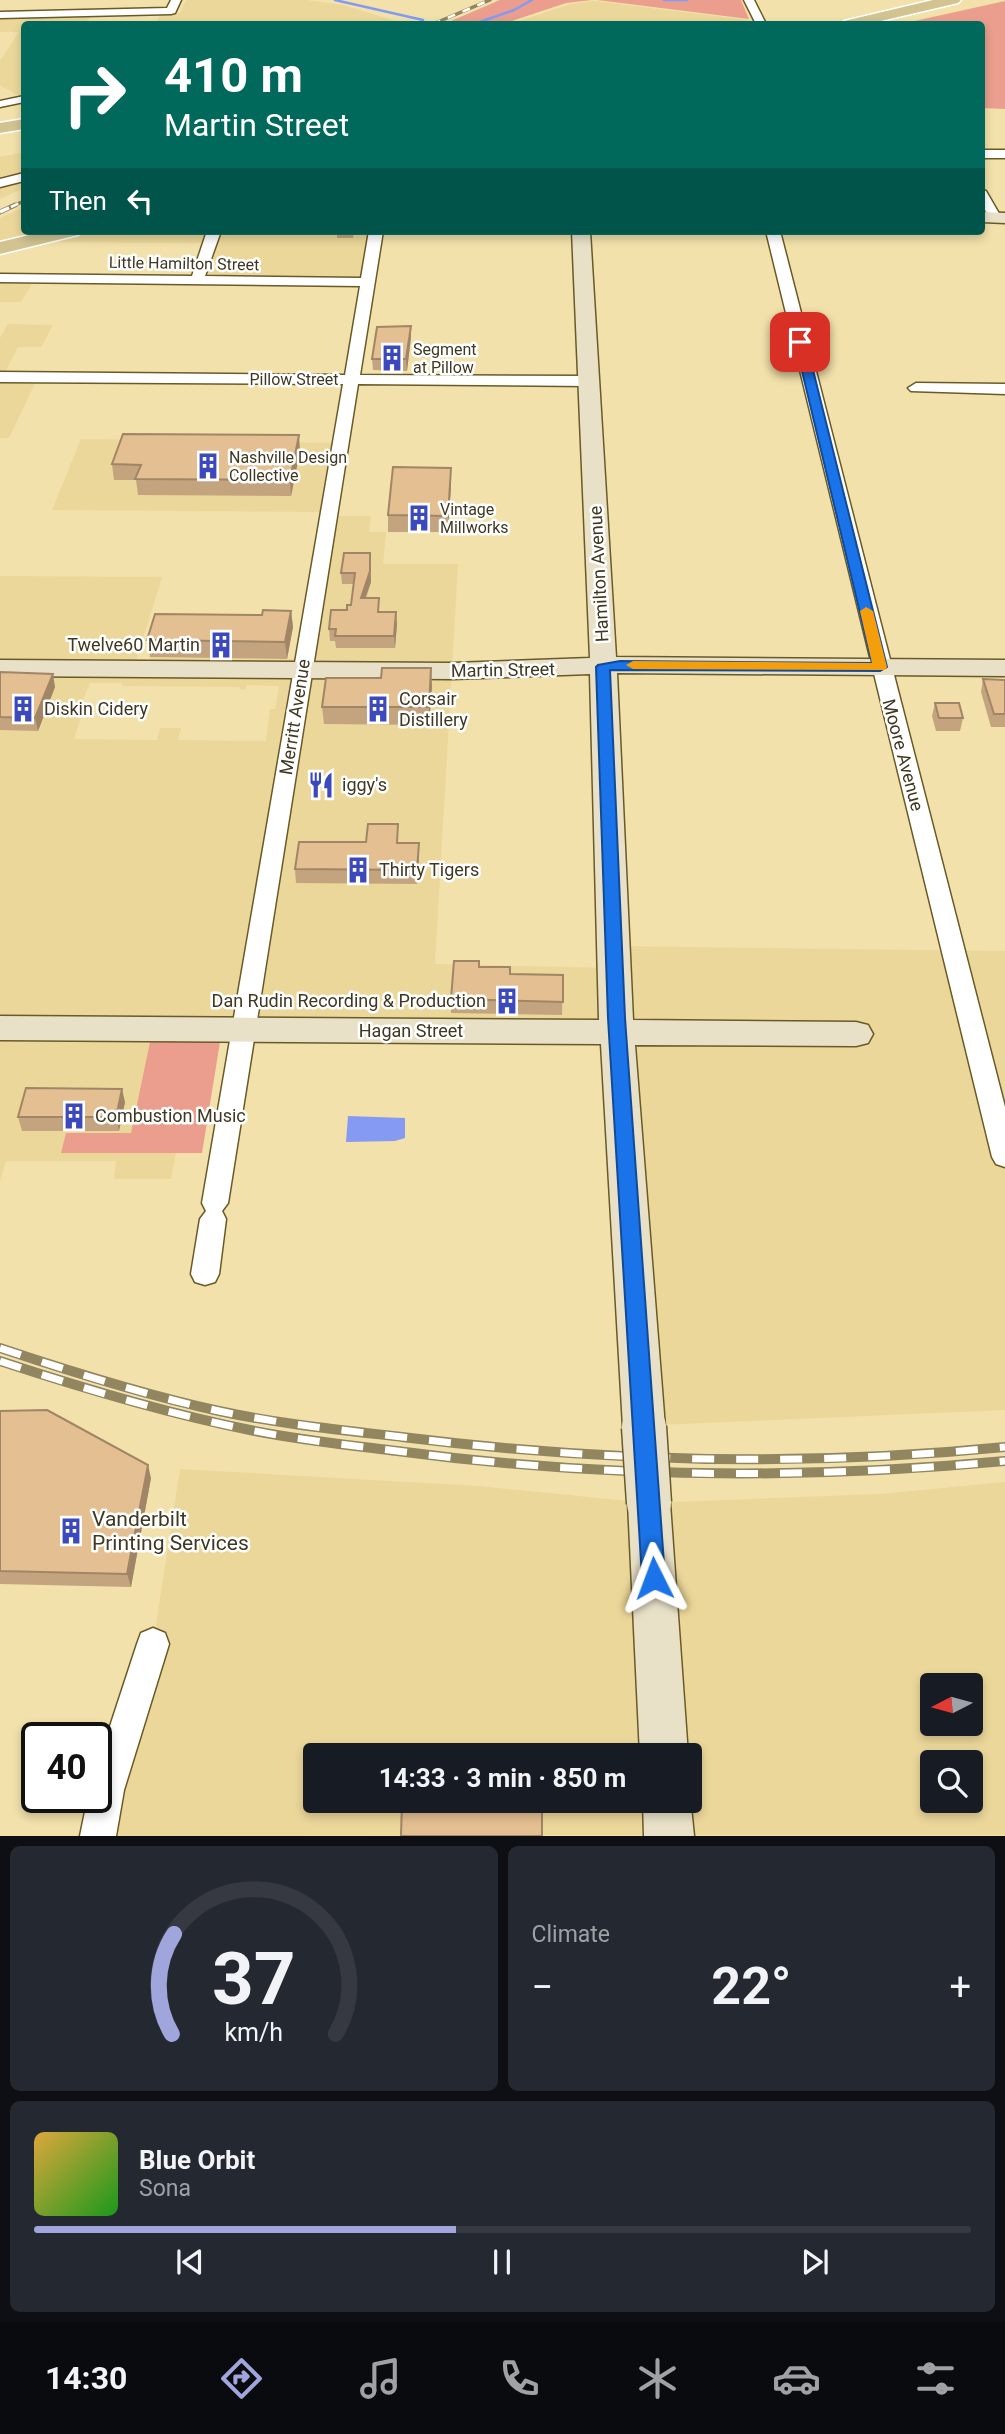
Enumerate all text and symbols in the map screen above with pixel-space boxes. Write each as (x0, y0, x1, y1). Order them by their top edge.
text: 410 m (164, 47, 303, 104)
icon: right (49, 49, 140, 140)
text: Martin Street (164, 106, 349, 144)
icon: left (121, 182, 159, 220)
text: Then (49, 186, 107, 216)
street label: Little Hamilton Street (109, 253, 259, 274)
pin (770, 312, 830, 372)
icon: arrive (781, 323, 819, 361)
place label: Segment at Pillow (413, 340, 477, 377)
building icon: Segment at Pillow (377, 343, 407, 373)
street label: Pillow Street (249, 370, 339, 389)
place label: Nashville Design Collective (229, 448, 347, 485)
building icon: Nashville Design Collective (193, 451, 223, 481)
place label: Vintage Millworks (440, 500, 509, 537)
building icon: Vintage Millworks (404, 503, 434, 533)
street label: Hamilton Avenue (584, 505, 613, 643)
building icon: Twelve60 Martin (206, 630, 236, 660)
place label: Twelve60 Martin (67, 634, 200, 655)
street label: Merritt Avenue (275, 658, 314, 776)
street label: Martin Street (451, 658, 555, 681)
place label: Corsair Distillery (399, 688, 468, 730)
building icon: Diskin Cidery (8, 694, 38, 724)
building icon: Corsair Distillery (363, 694, 393, 724)
street label: Moore Avenue (878, 697, 929, 813)
place label: Diskin Cidery (44, 698, 148, 719)
restaurant icon: iggy's (306, 770, 336, 800)
place label: iggy's (342, 774, 387, 795)
building icon: Thirty Tigers (343, 855, 373, 885)
place label: Thirty Tigers (379, 859, 479, 880)
building icon: Dan Rudin Recording & Production (492, 986, 522, 1016)
place label: Dan Rudin Recording & Production (212, 990, 486, 1011)
street label: Hagan Street (359, 1020, 463, 1041)
building icon: Combustion Music (59, 1101, 89, 1131)
place label: Combustion Music (95, 1105, 246, 1126)
place label: Vanderbilt Printing Services (92, 1507, 249, 1555)
building icon: Vanderbilt Printing Services (56, 1516, 86, 1546)
position arrow (617, 1541, 691, 1615)
north arrow (920, 1673, 984, 1736)
map controls (920, 1673, 983, 1813)
speed limit sign: 40 (21, 1722, 112, 1813)
button: search (920, 1750, 983, 1813)
text: 14:33 · 3 min · 850 m (379, 1763, 626, 1793)
text: Climate (532, 1921, 610, 1948)
text: 37 (212, 1937, 296, 2023)
text: 22° (711, 1956, 791, 2017)
text: − (532, 1965, 553, 2009)
text: + (949, 1965, 971, 2009)
text: km/h (224, 2018, 283, 2047)
text: Blue Orbit (139, 2145, 255, 2175)
text: Sona (139, 2175, 191, 2202)
icon: previous (171, 2243, 209, 2281)
icon: pause (483, 2243, 521, 2281)
icon: next (796, 2243, 834, 2281)
icon: directions (217, 2354, 266, 2403)
icon: music (356, 2354, 405, 2403)
icon: phone (495, 2354, 544, 2403)
icon: climate (633, 2354, 682, 2403)
icon: car (772, 2354, 821, 2403)
icon: filters (911, 2354, 960, 2403)
text: 14:30 (45, 2359, 127, 2397)

